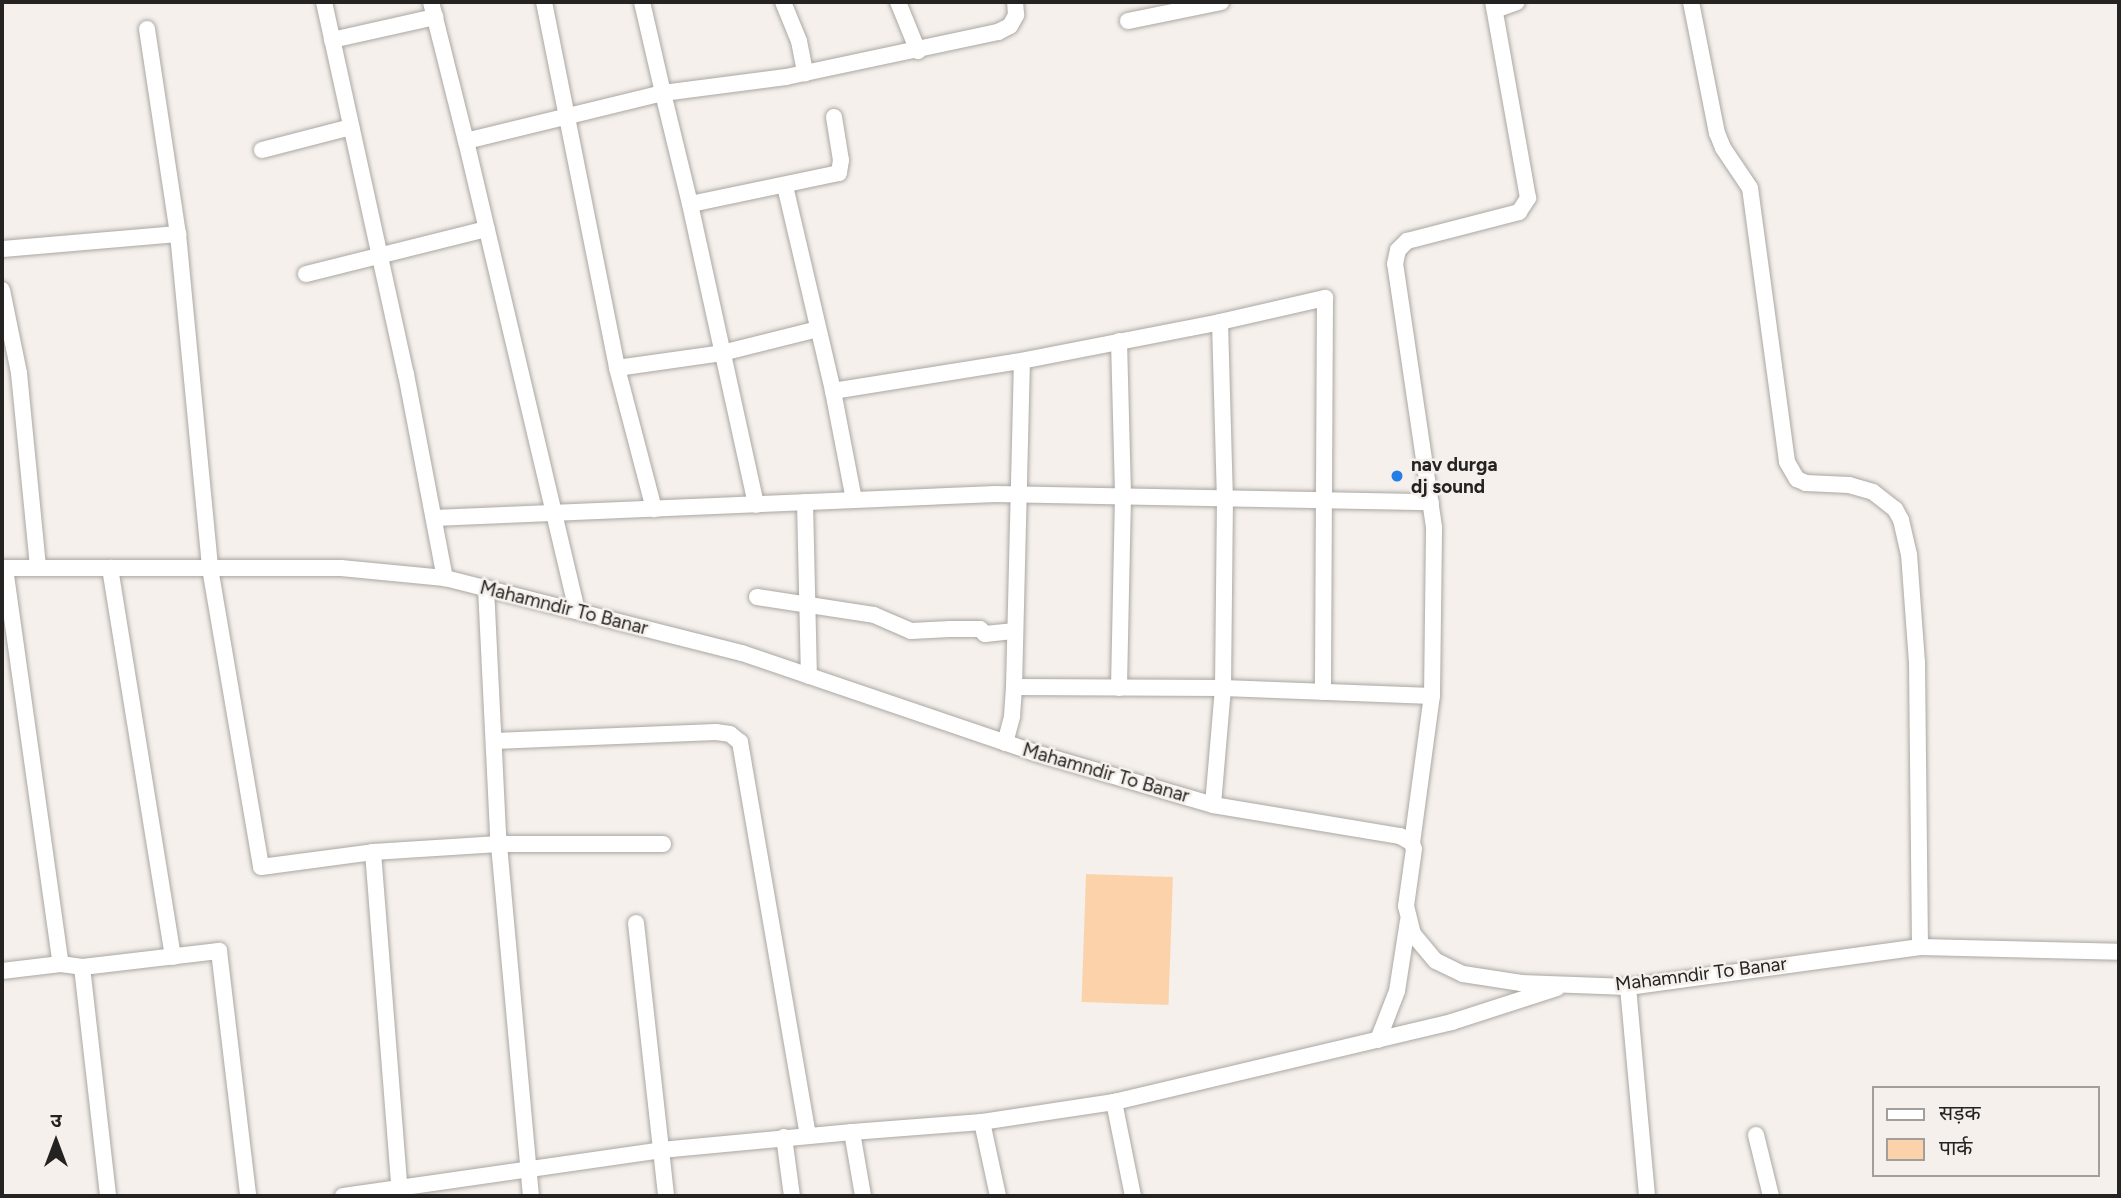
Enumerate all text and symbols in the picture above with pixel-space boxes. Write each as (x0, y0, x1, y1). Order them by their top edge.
place label: nav durga dj sound (1411, 454, 1498, 498)
marker: nav durga dj sound (1389, 468, 1405, 484)
street label: Mahamndir To Banar (478, 576, 650, 640)
street label: Mahamndir To Banar (1020, 738, 1192, 808)
street label: Mahamndir To Banar (1614, 952, 1788, 996)
legend (1872, 1086, 2100, 1177)
text: सड़क (1939, 1100, 1981, 1125)
north arrow (21, 1107, 91, 1177)
text: उ (50, 1109, 62, 1132)
text: पार्क (1939, 1135, 1973, 1160)

